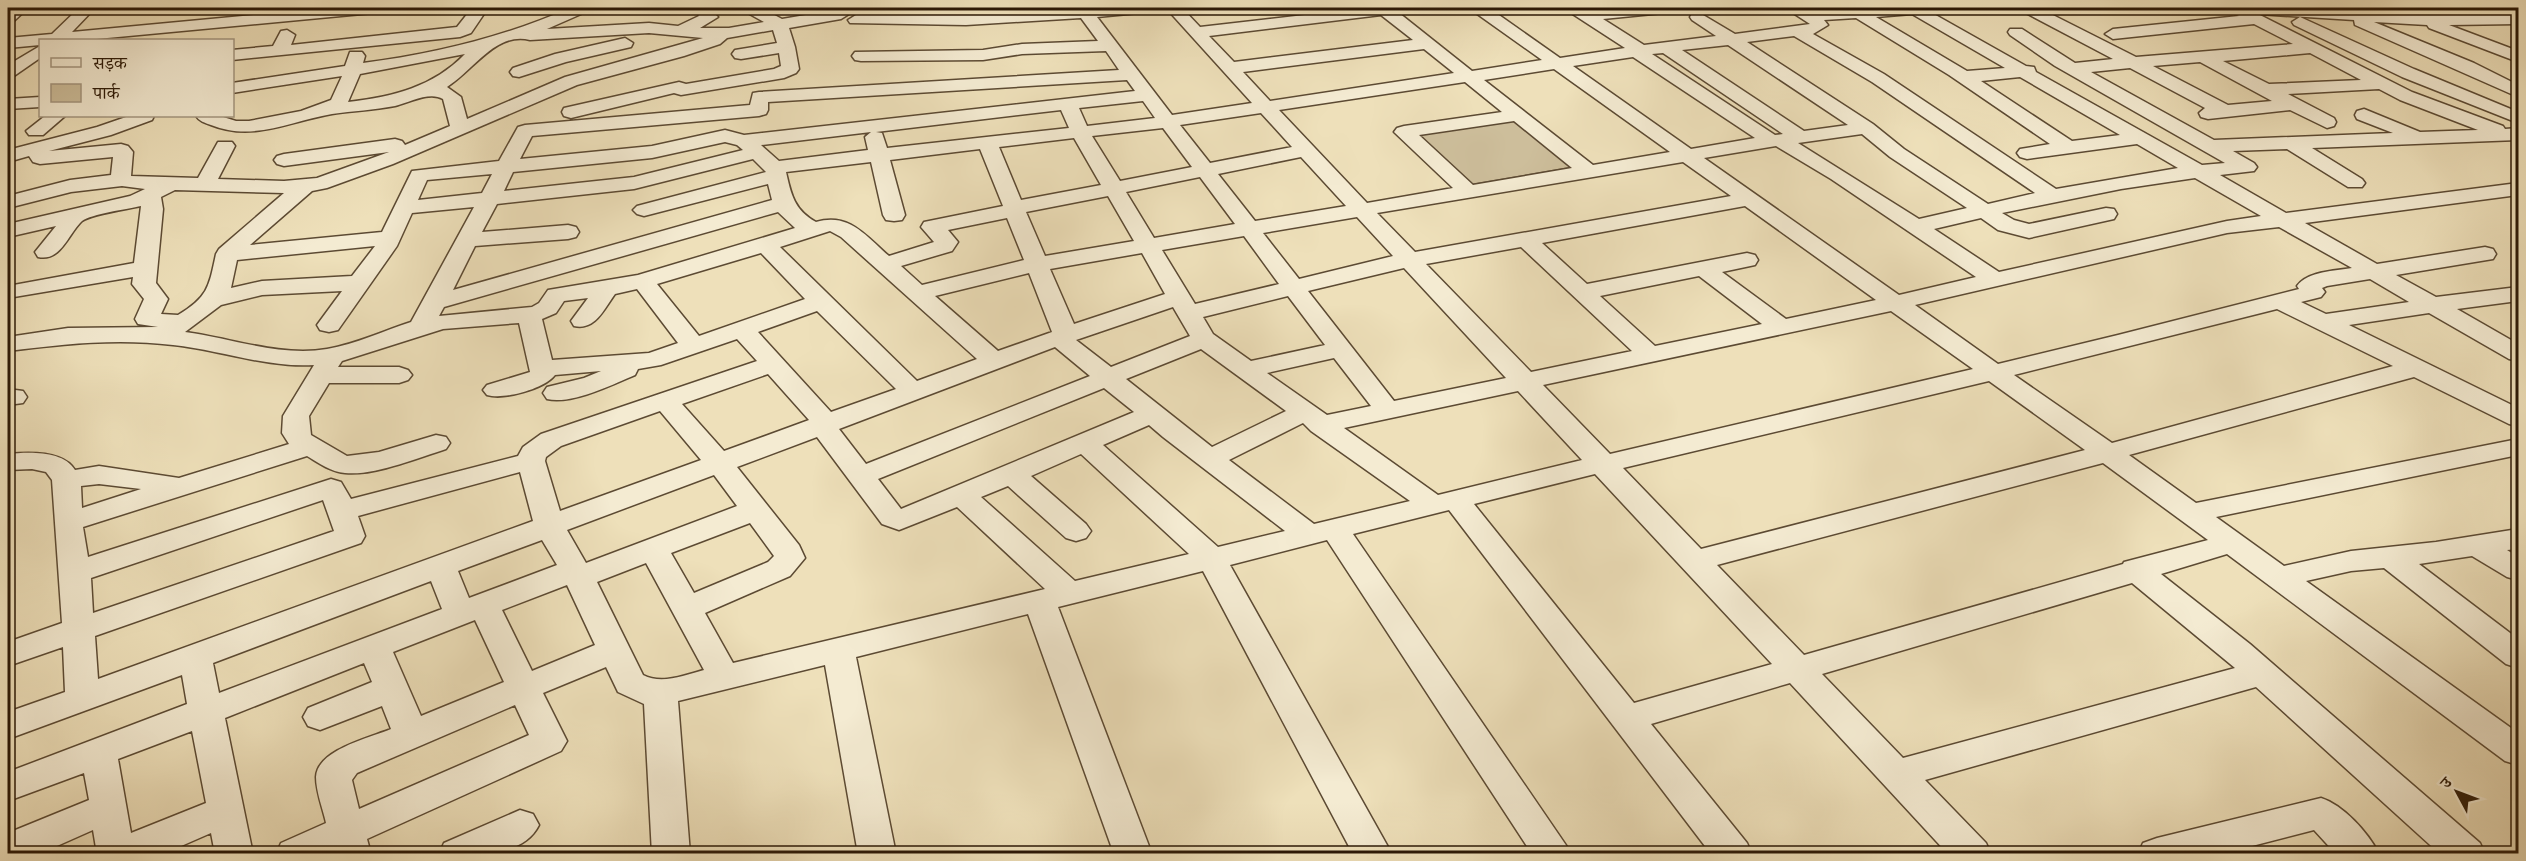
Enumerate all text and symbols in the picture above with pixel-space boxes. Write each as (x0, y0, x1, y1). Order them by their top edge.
legend (39, 39, 234, 117)
text: सड़क (92, 52, 128, 75)
text: पार्क (92, 82, 121, 105)
north arrow (2427, 762, 2487, 822)
text: उ (2436, 772, 2458, 793)

